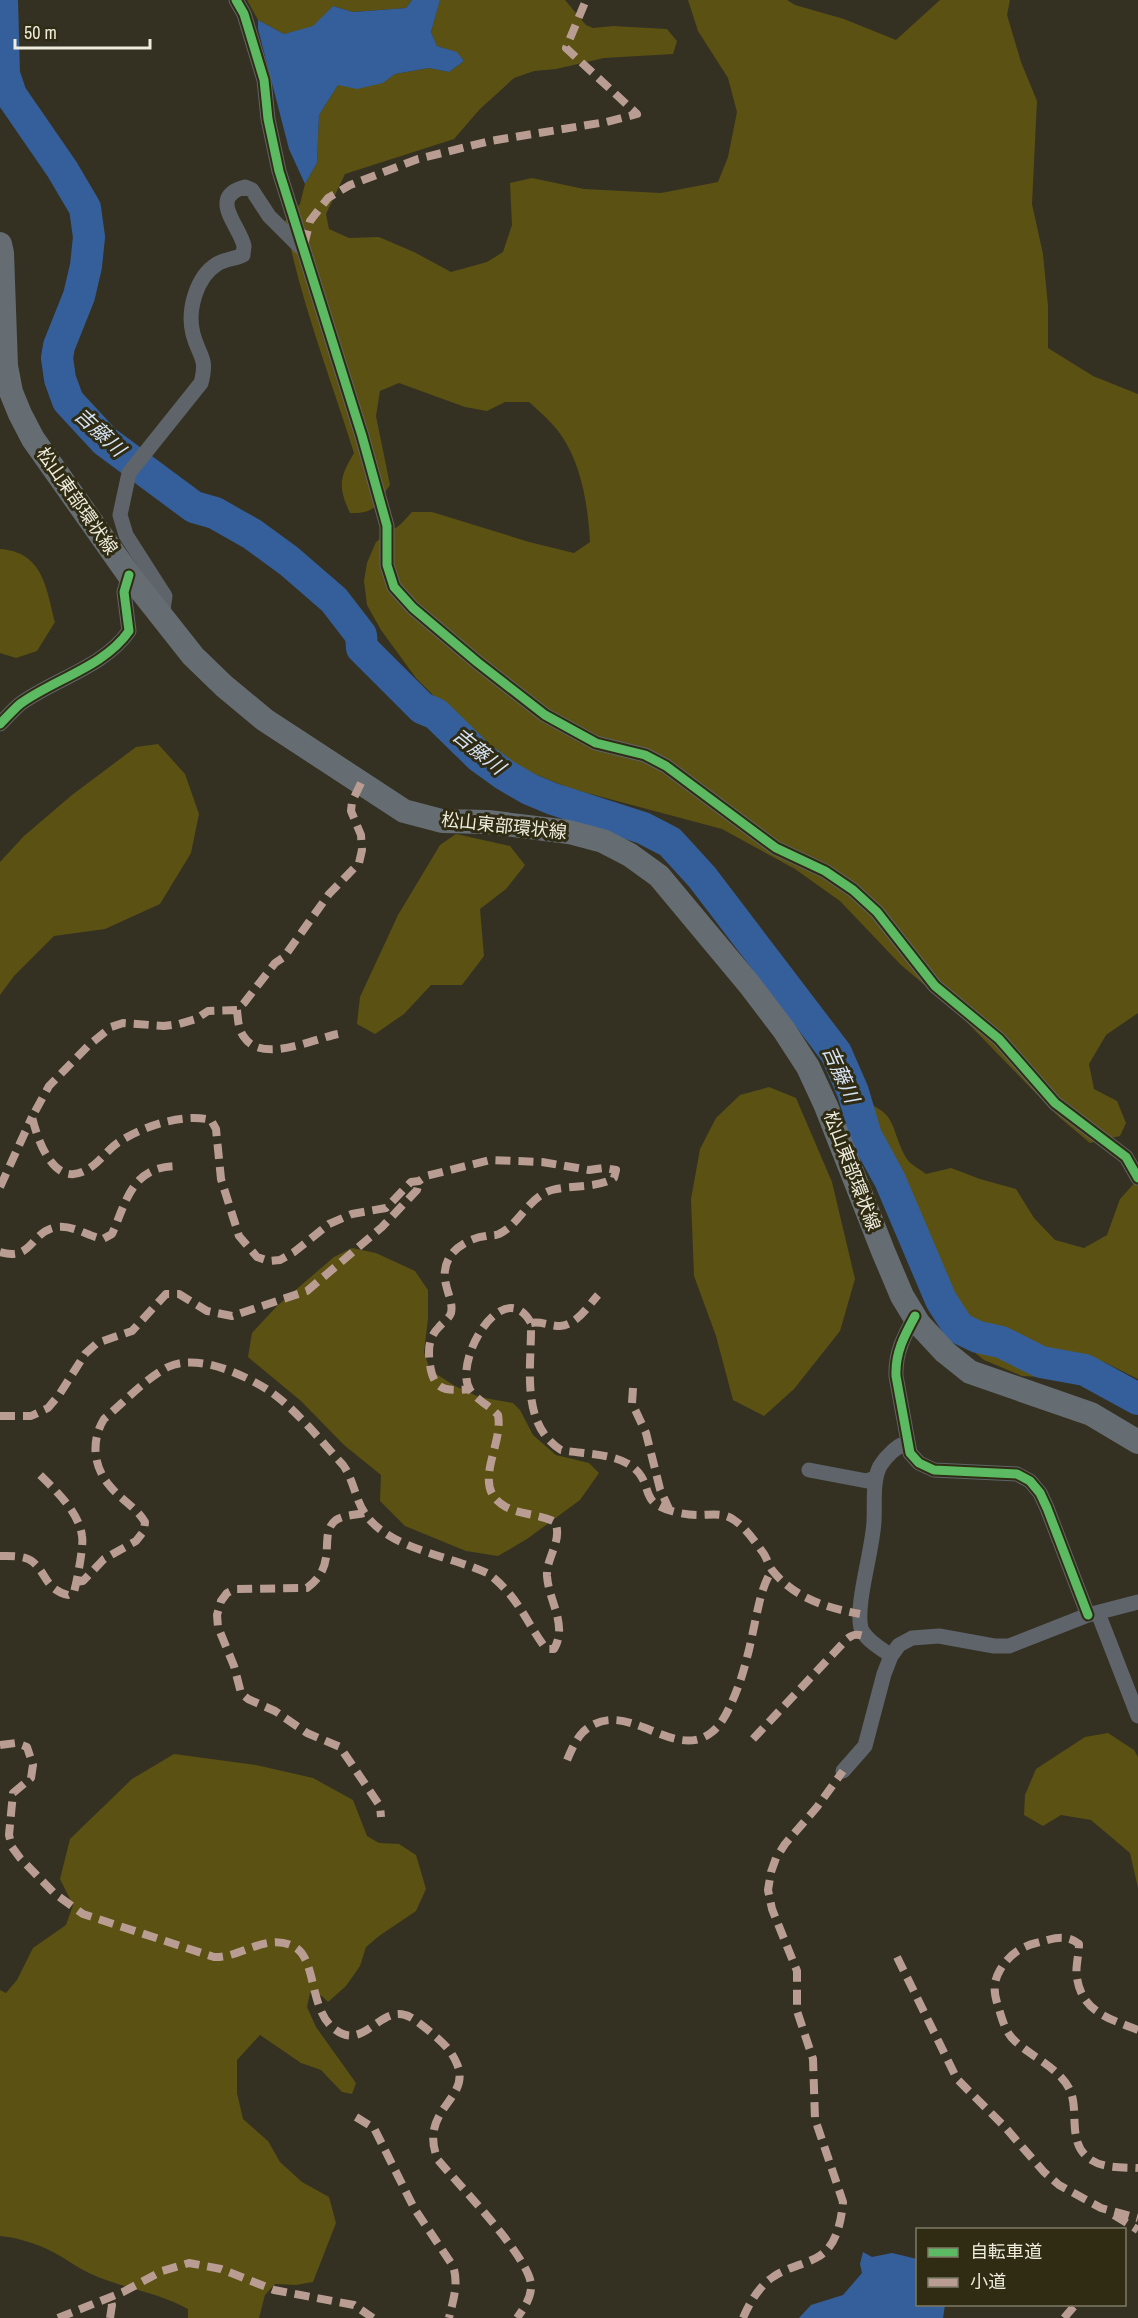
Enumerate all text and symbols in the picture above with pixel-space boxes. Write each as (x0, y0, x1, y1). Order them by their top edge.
scale bar (15, 12, 150, 50)
text: 50 m (24, 20, 57, 45)
water label: 吉藤川 (69, 401, 133, 463)
street label: 松山東部環状線 (31, 442, 124, 559)
water label: 吉藤川 (448, 721, 513, 781)
street label: 松山東部環状線 (440, 806, 568, 845)
water label: 吉藤川 (817, 1041, 867, 1109)
street label: 松山東部環状線 (818, 1108, 887, 1234)
legend (916, 2228, 1126, 2306)
text: 自転車道 (970, 2239, 1042, 2264)
text: 小道 (970, 2269, 1006, 2294)

